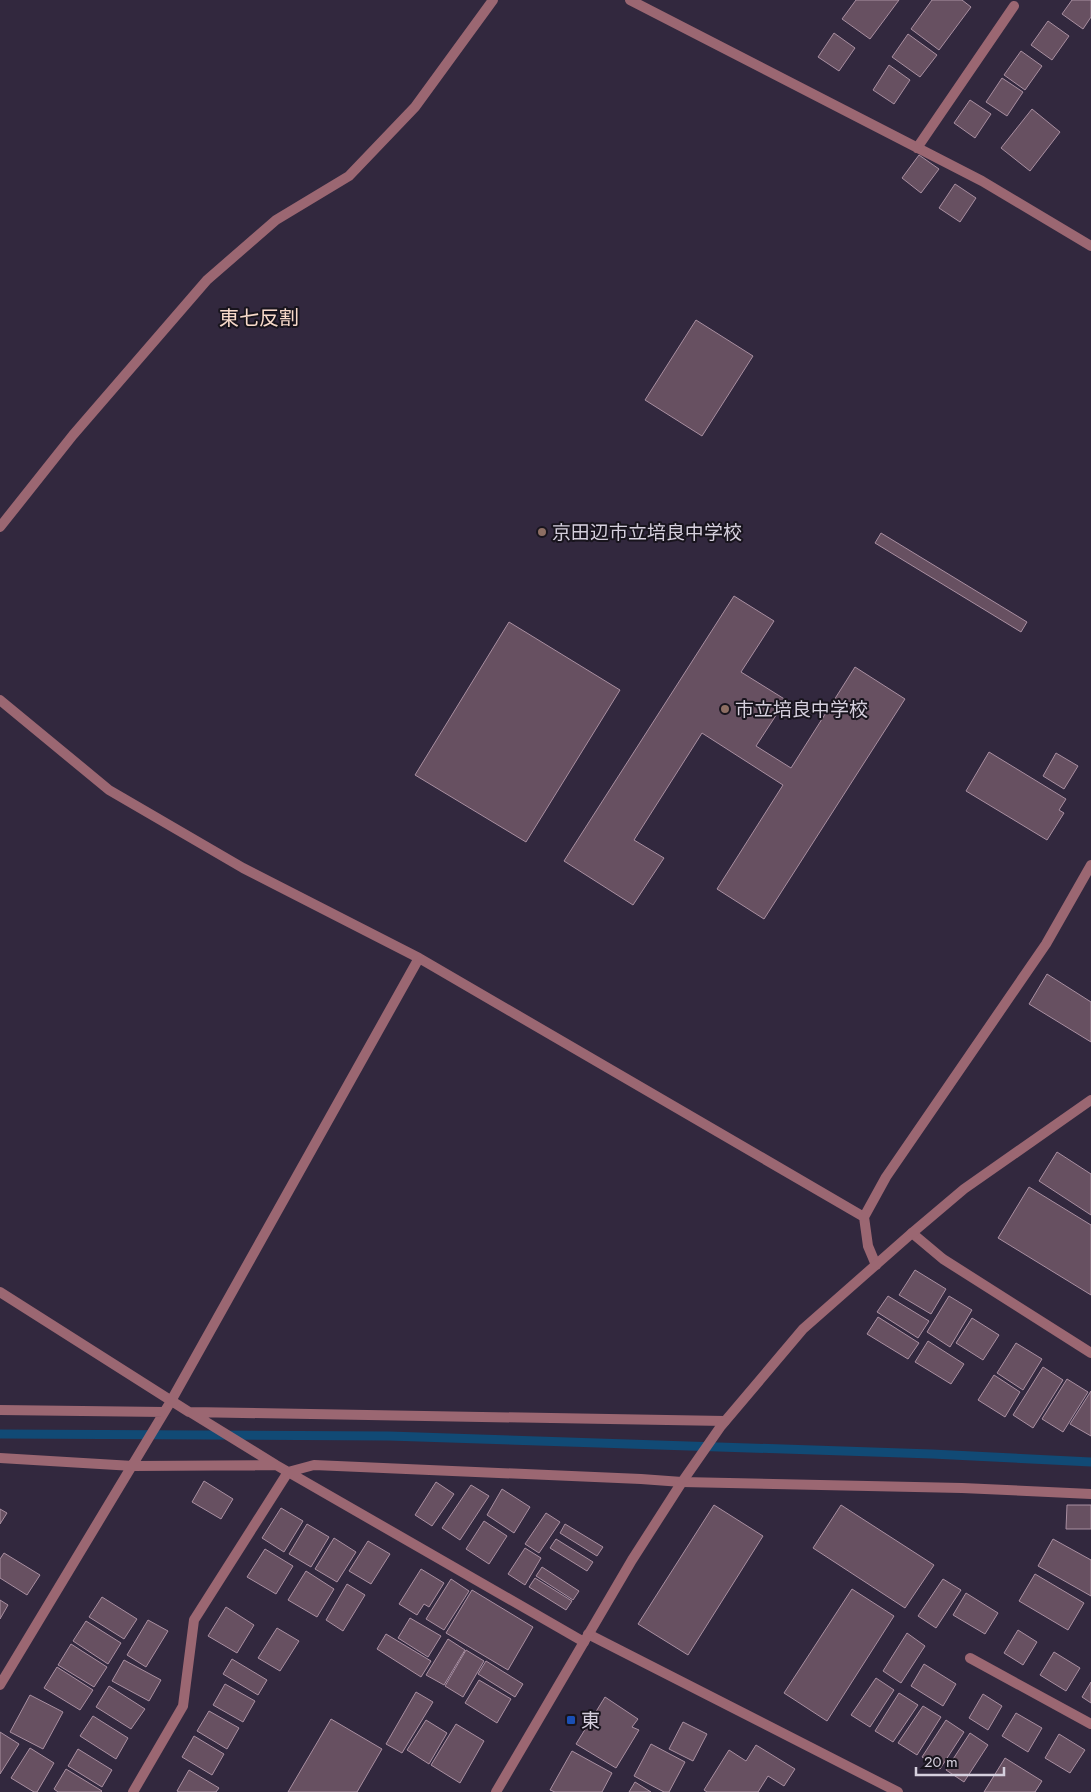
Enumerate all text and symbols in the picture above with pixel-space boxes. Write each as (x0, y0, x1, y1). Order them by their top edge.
district label: 東七反割 (219, 304, 299, 333)
place label: 京田辺市立培良中学校 (552, 519, 742, 546)
marker: 京田辺市立培良中学校 (536, 526, 548, 538)
place label: 市立培良中学校 (735, 696, 868, 723)
marker: 市立培良中学校 (719, 703, 731, 715)
place label: 東 (581, 1707, 600, 1734)
marker: 東 (565, 1714, 577, 1726)
scale bar (916, 1744, 1004, 1776)
text: 20 m (924, 1751, 958, 1773)

